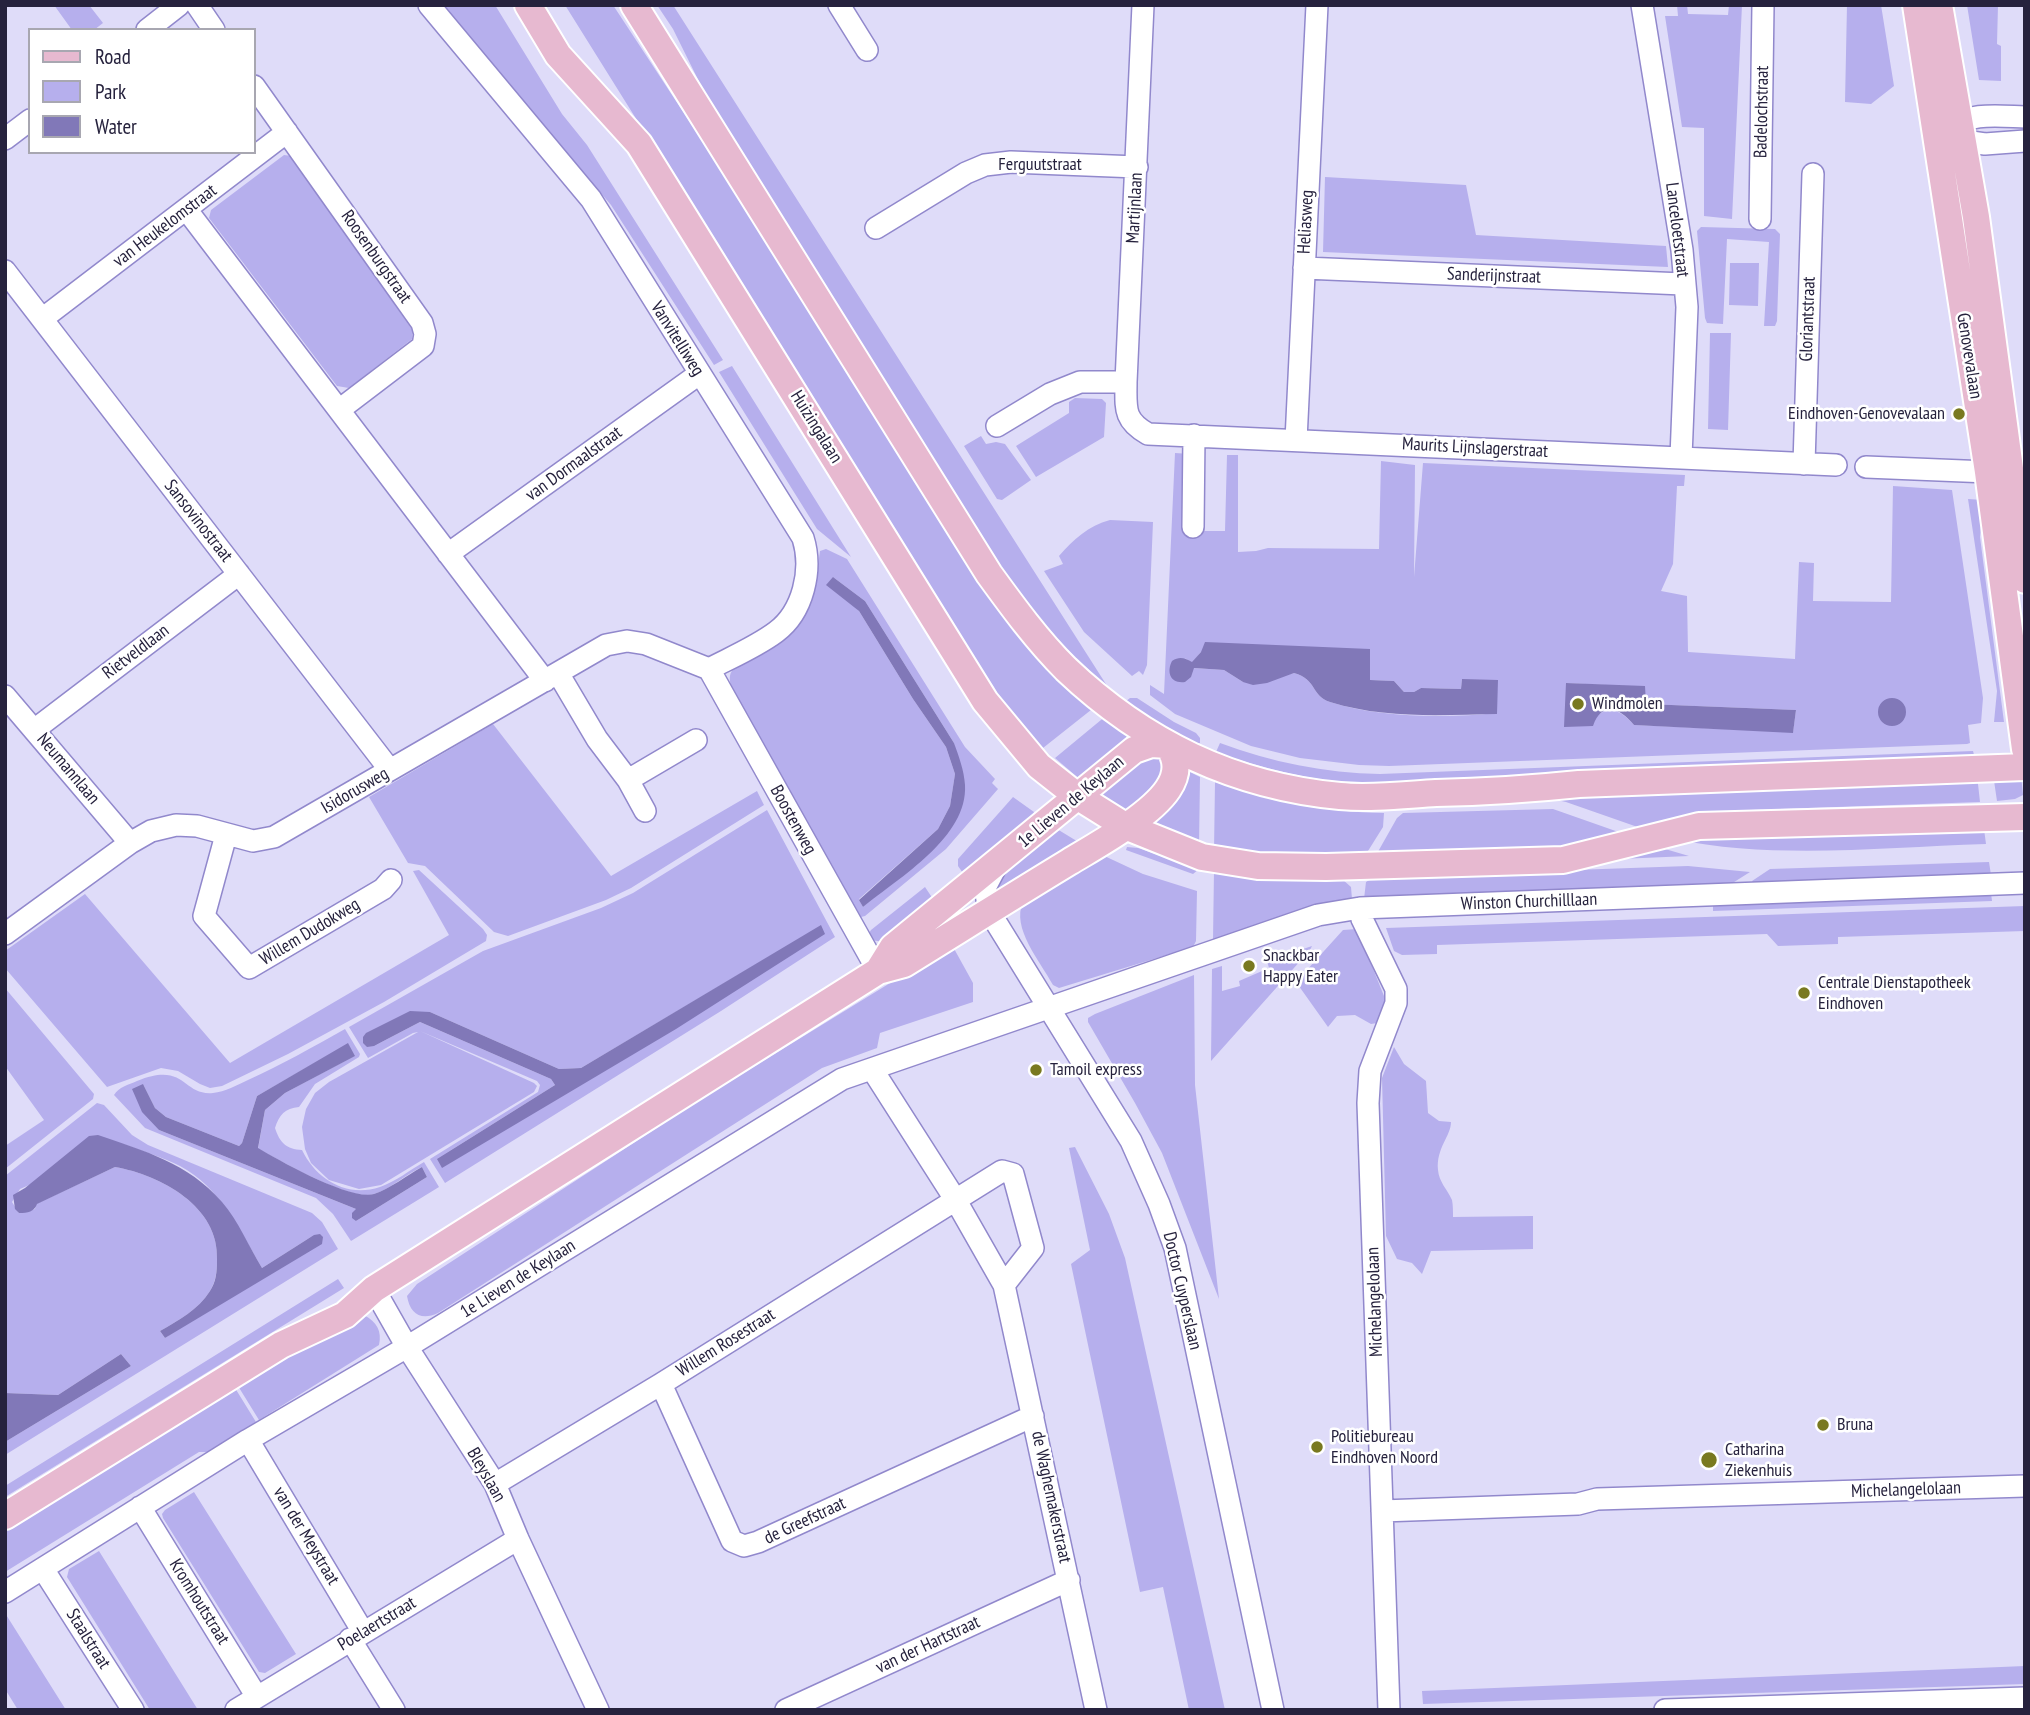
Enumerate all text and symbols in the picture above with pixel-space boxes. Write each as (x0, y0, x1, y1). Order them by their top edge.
legend (28, 28, 256, 154)
text: Road (95, 43, 131, 70)
street label: Badelochstraat (1750, 66, 1774, 158)
text: Park (95, 78, 126, 105)
text: Water (95, 113, 137, 140)
street label: Ferguutstraat (998, 154, 1082, 176)
street label: Martijnlaan (1122, 172, 1148, 244)
street label: van Heukelomstraat (109, 180, 221, 272)
street label: Lanceloetstraat (1660, 181, 1694, 279)
street label: Heliasweg (1294, 189, 1318, 255)
street label: Roosenburgstraat (336, 206, 416, 308)
street label: Sanderijnstraat (1447, 264, 1541, 288)
street label: Gloriantstraat (1796, 276, 1820, 362)
street label: Vanvitelliweg (646, 298, 708, 380)
street label: Genovevalaan (1952, 312, 1986, 400)
street label: Huizingalaan (785, 387, 847, 467)
place label: Eindhoven-Genovevalaan (1788, 403, 1945, 425)
marker: Eindhoven-Genovevalaan (1951, 406, 1967, 422)
street label: van Dormaalstraat (522, 422, 626, 506)
street label: Maurits Lijnslagerstraat (1401, 433, 1549, 463)
street label: Sansovinostraat (159, 476, 237, 566)
street label: Rietveldlaan (98, 620, 174, 684)
place label: Windmolen (1592, 693, 1663, 715)
marker: Windmolen (1570, 696, 1586, 712)
street label: Neumannlaan (32, 729, 104, 809)
street label: 1e Lieven de Keylaan (1014, 751, 1128, 853)
street label: Isidorusweg (318, 763, 392, 819)
street label: Boostenweg (765, 782, 821, 858)
street label: Winston Churchilllaan (1461, 889, 1597, 915)
street label: Willem Dudokweg (256, 894, 364, 970)
place label: Snackbar Happy Eater (1263, 945, 1338, 988)
marker: Snackbar Happy Eater (1241, 958, 1257, 974)
place label: Centrale Dienstapotheek Eindhoven (1818, 972, 1971, 1014)
marker: Centrale Dienstapotheek Eindhoven (1796, 985, 1812, 1001)
place label: Tamoil express (1050, 1059, 1142, 1081)
marker: Tamoil express (1028, 1062, 1044, 1078)
street label: Doctor Cuyperslaan (1158, 1230, 1206, 1352)
street label: 1e Lieven de Keylaan (456, 1235, 580, 1323)
street label: Michelangelolaan (1362, 1247, 1388, 1357)
street label: Willem Rosestraat (673, 1304, 779, 1382)
place label: Bruna (1837, 1414, 1873, 1436)
marker: Bruna (1815, 1417, 1831, 1433)
place label: Politiebureau Eindhoven Noord (1331, 1426, 1438, 1468)
street label: de Waghemakerstraat (1026, 1429, 1076, 1565)
marker: Politiebureau Eindhoven Noord (1309, 1439, 1325, 1455)
place label: Catharina Ziekenhuis (1725, 1439, 1792, 1482)
street label: Bleyslaan (462, 1444, 510, 1506)
marker: Catharina Ziekenhuis (1699, 1450, 1719, 1470)
street label: Michelangelolaan (1851, 1477, 1961, 1503)
street label: van der Meystraat (268, 1483, 344, 1589)
street label: de Greefstraat (761, 1493, 849, 1549)
street label: Kromhoutstraat (164, 1555, 234, 1649)
street label: Poelaertstraat (334, 1592, 420, 1656)
street label: Staalstraat (61, 1605, 115, 1673)
street label: van der Hartstraat (873, 1611, 983, 1679)

